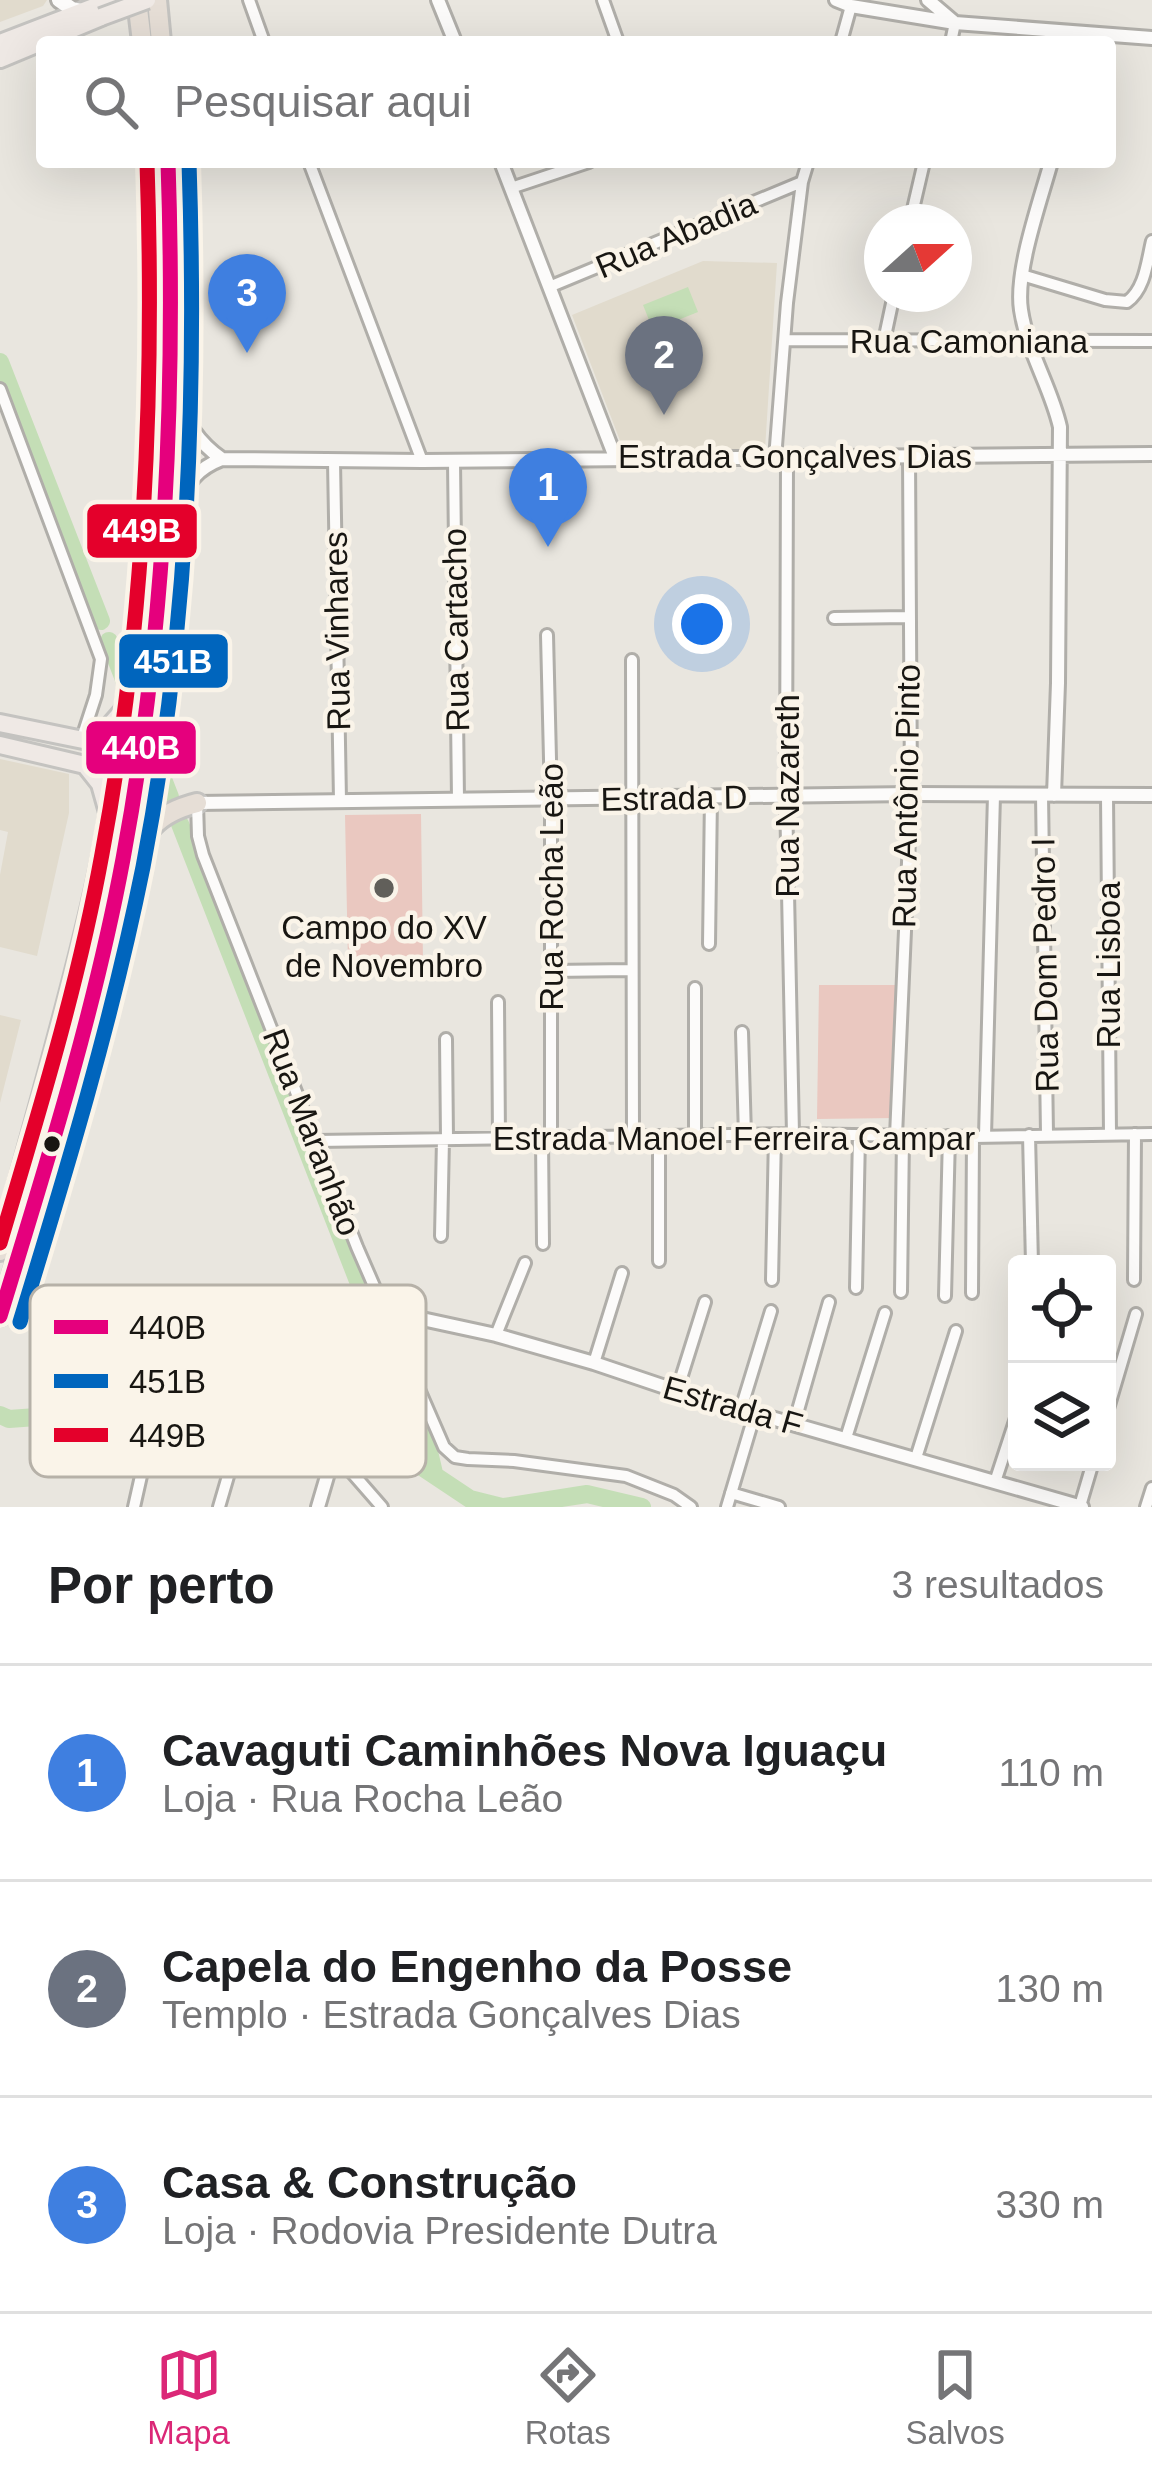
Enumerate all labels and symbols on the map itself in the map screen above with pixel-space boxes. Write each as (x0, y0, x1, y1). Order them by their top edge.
street label: Rua Abadia (590, 184, 762, 285)
north arrow (864, 204, 972, 312)
pin: 3 (208, 254, 286, 353)
pin: 2 (625, 316, 703, 415)
street label: Rua Camoniana (850, 323, 1089, 360)
street label: Estrada Gonçalves Dias (618, 438, 972, 475)
pin: 1 (509, 448, 587, 547)
line badge: 449B (85, 502, 199, 560)
text: 449B (103, 512, 181, 549)
street label: Rua Cartacho (436, 528, 476, 732)
street label: Rua Vinhares (317, 531, 357, 731)
your location (672, 594, 732, 654)
line badge: 451B (117, 632, 230, 690)
text: 451B (134, 643, 212, 680)
street label: Rua Antônio Pinto (885, 664, 927, 928)
street label: Rua Nazareth (769, 694, 806, 898)
line badge: 440B (84, 719, 198, 776)
text: 440B (102, 729, 180, 766)
street label: Rua Rocha Leão (533, 763, 570, 1011)
street label: Estrada D (600, 778, 748, 818)
street label: Rua Dom Pedro I (1024, 837, 1066, 1093)
marker: Campo do XV de Novembro (371, 875, 397, 901)
street label: Rua Lisboa (1090, 881, 1127, 1048)
place label: Campo do XV de Novembro (281, 909, 487, 984)
street label: Rua Maranhão (256, 1023, 368, 1241)
street label: Estrada Manoel Ferreira Campar (493, 1120, 975, 1157)
unlabelled marker (41, 1133, 63, 1155)
legend (30, 1285, 426, 1477)
text: 440B (129, 1309, 206, 1346)
text: 451B (129, 1363, 206, 1400)
street label: Estrada F (659, 1368, 807, 1444)
text: 449B (129, 1417, 206, 1454)

